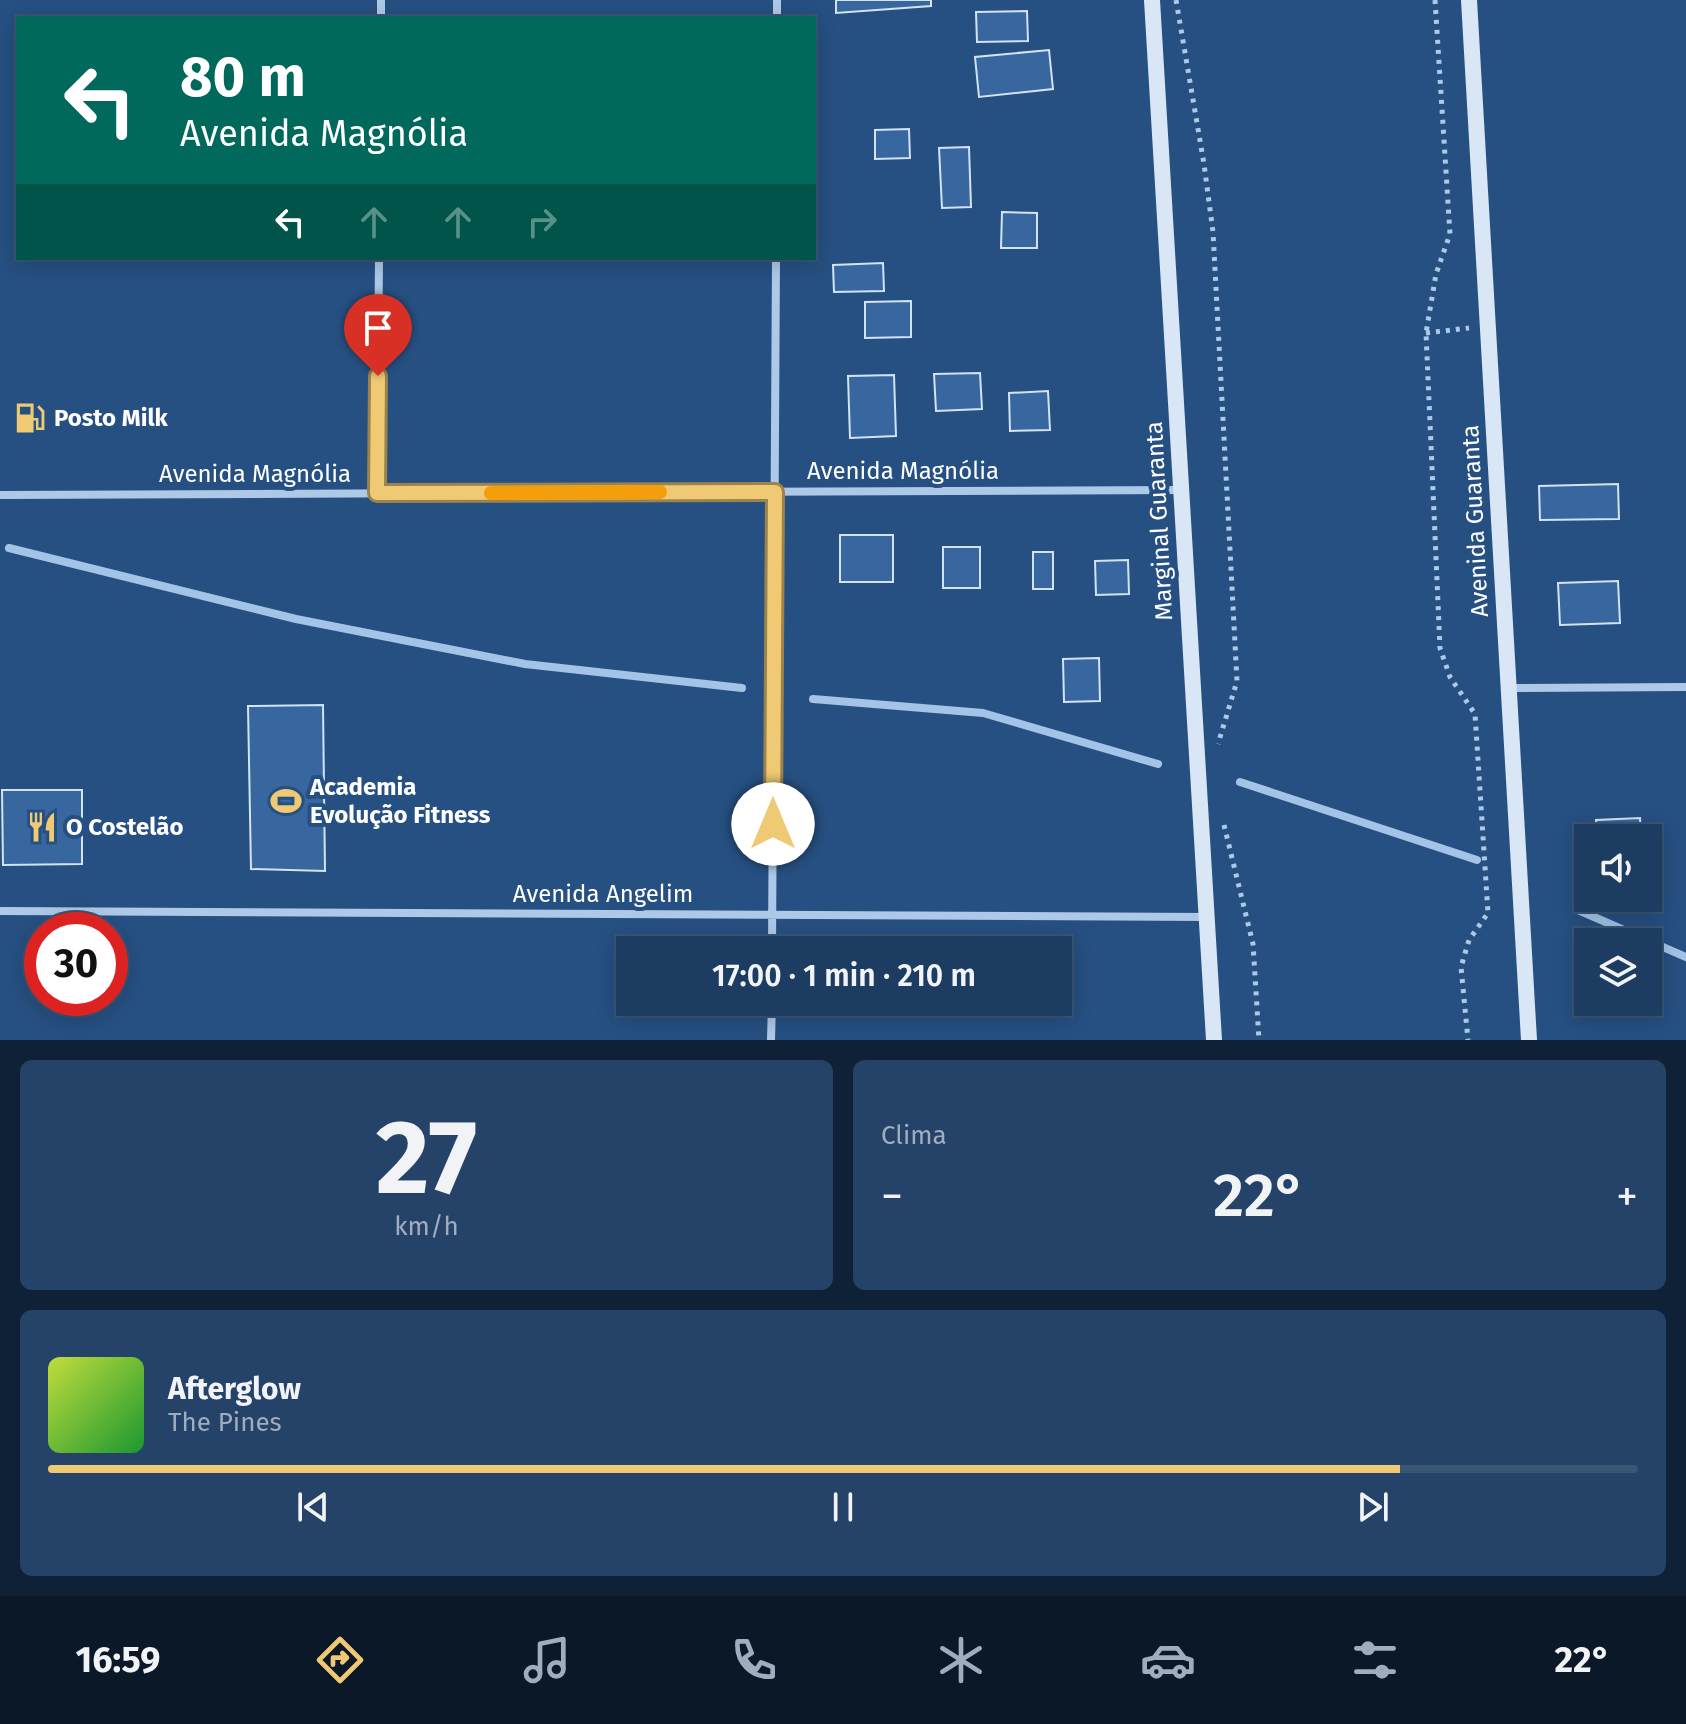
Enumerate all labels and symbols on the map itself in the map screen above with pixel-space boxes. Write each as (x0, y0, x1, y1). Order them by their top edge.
pin (344, 294, 412, 376)
fuel station icon: Posto Milk (13, 401, 47, 435)
place label: Posto Milk (54, 404, 169, 432)
street label: Marginal Guaranta (1140, 421, 1178, 621)
street label: Avenida Guaranta (1456, 424, 1494, 618)
street label: Avenida Magnólia (807, 457, 999, 485)
street label: Avenida Magnólia (159, 460, 351, 488)
place label: Academia Evolução Fitness (309, 773, 491, 830)
position arrow (731, 782, 815, 866)
sports icon: Academia Evolução Fitness (269, 784, 303, 818)
restaurant icon: O Costelão (25, 810, 59, 844)
place label: O Costelão (66, 813, 183, 841)
street label: Avenida Angelim (513, 880, 693, 908)
speed limit sign: 30 (24, 912, 128, 1016)

